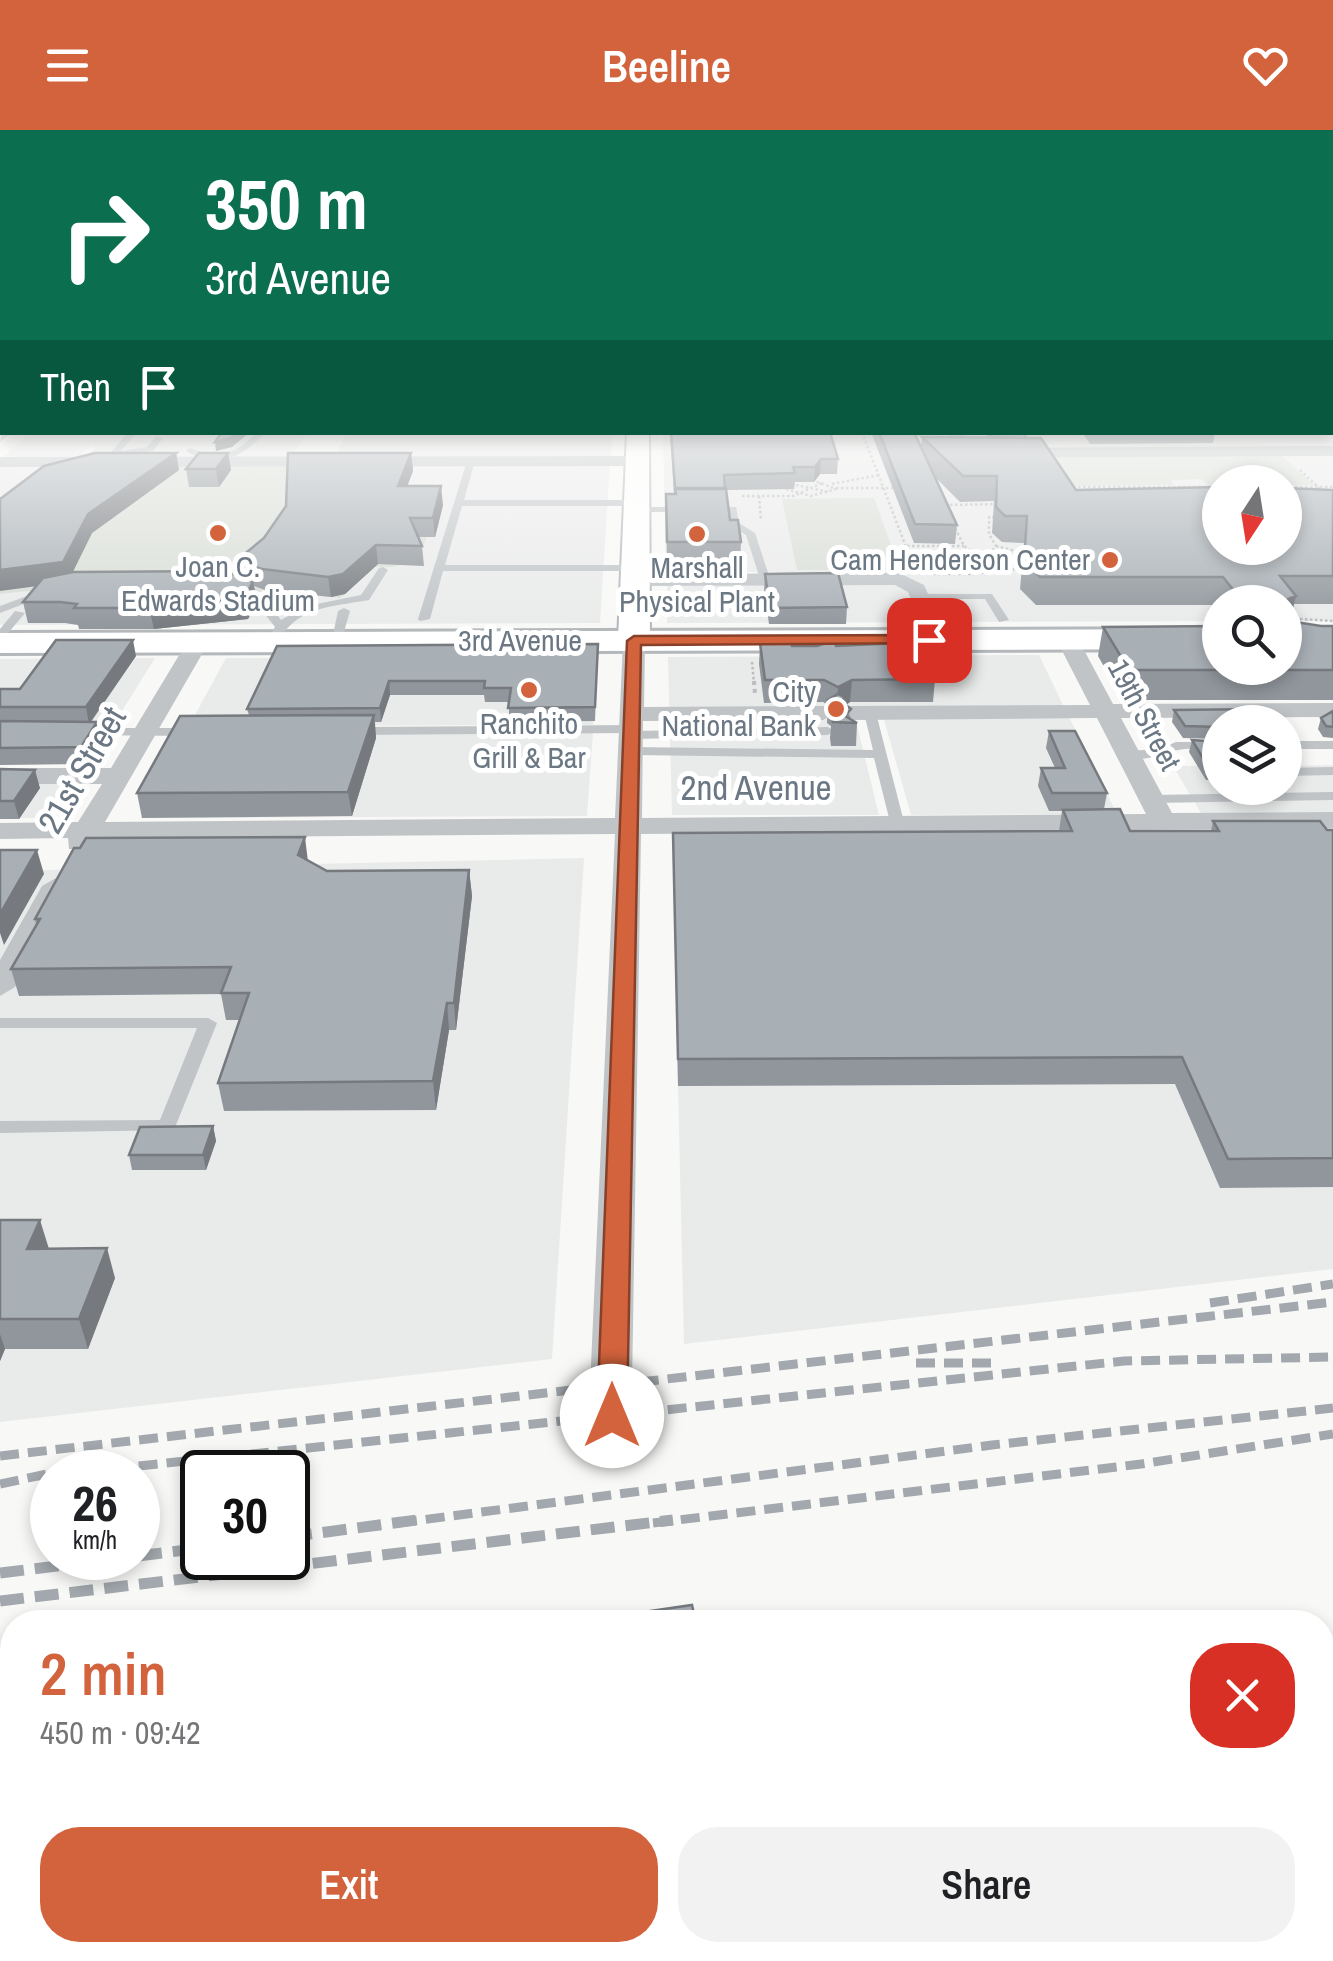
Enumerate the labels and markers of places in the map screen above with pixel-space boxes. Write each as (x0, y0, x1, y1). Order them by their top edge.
marker: Joan C. Edwards Stadium (207, 522, 229, 544)
marker: Marshall Physical Plant (686, 523, 708, 545)
place label: Cam Henderson Center (830, 539, 1091, 579)
place label: Joan C. Edwards Stadium (121, 546, 315, 620)
place label: Marshall Physical Plant (619, 547, 775, 621)
marker: Cam Henderson Center (1099, 549, 1121, 571)
pin (887, 598, 972, 683)
place label: City National Bank (661, 671, 817, 745)
marker: Ranchito Grill & Bar (518, 679, 540, 701)
marker: City National Bank (825, 698, 847, 720)
place label: Ranchito Grill & Bar (472, 703, 587, 777)

